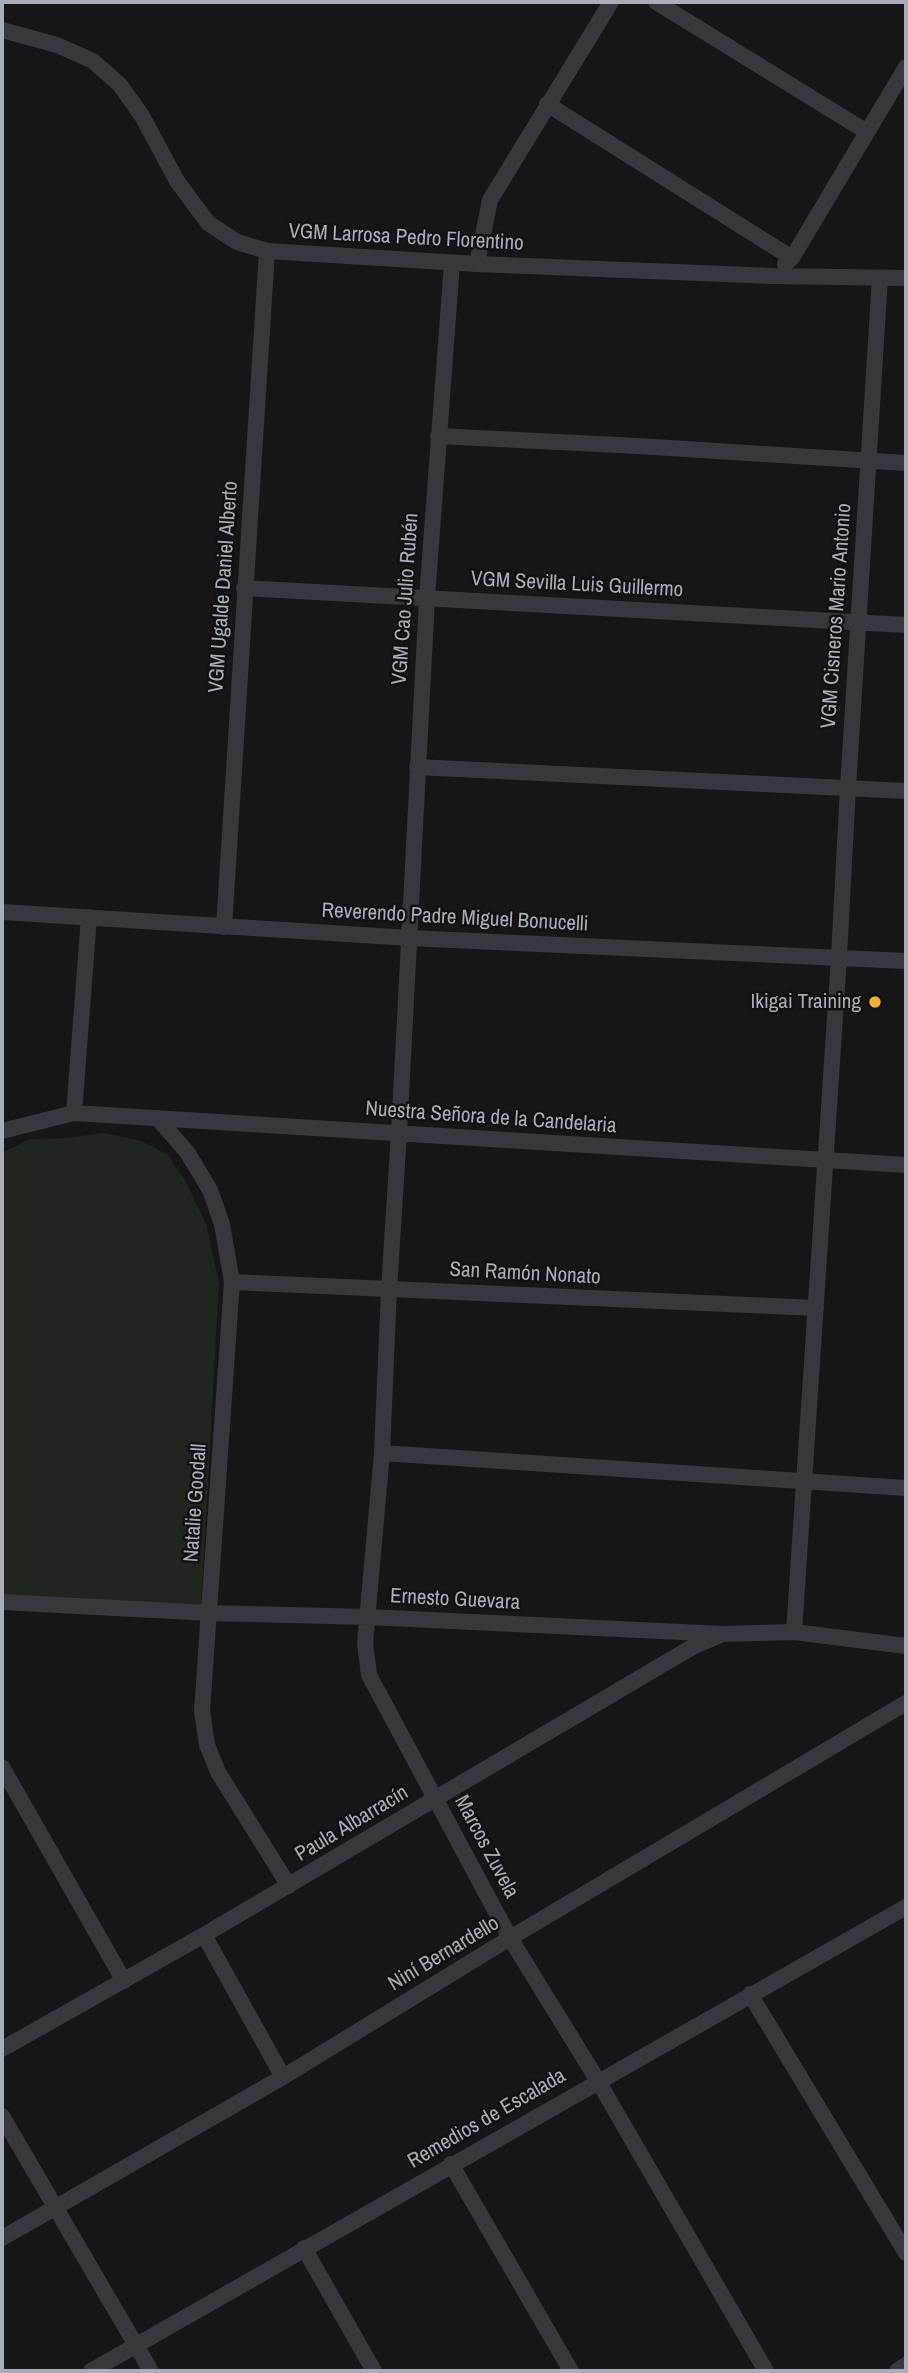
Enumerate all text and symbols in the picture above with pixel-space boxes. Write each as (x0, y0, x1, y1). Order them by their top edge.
street label: VGM Larrosa Pedro Florentino (288, 219, 524, 257)
street label: VGM Ugalde Daniel Alberto (204, 480, 244, 694)
street label: VGM Cisneros Mario Antonio (817, 502, 857, 730)
street label: VGM Cao Julio Rubén (387, 512, 425, 686)
street label: VGM Sevilla Luis Guillermo (470, 567, 684, 603)
street label: Reverendo Padre Miguel Bonucelli (321, 898, 589, 938)
place label: Ikigai Training (751, 989, 861, 1015)
marker: Ikigai Training (867, 994, 883, 1010)
street label: Nuestra Señora de la Candelaria (365, 1097, 617, 1139)
street label: San Ramón Nonato (449, 1257, 601, 1291)
street label: Natalie Goodall (179, 1443, 213, 1563)
street label: Ernesto Guevara (389, 1584, 521, 1616)
street label: Paula Albarracín (291, 1780, 413, 1868)
street label: Marcos Zuvela (448, 1791, 524, 1903)
street label: Niní Bernardello (384, 1911, 504, 1997)
street label: Remedios de Escalada (404, 2064, 570, 2174)

